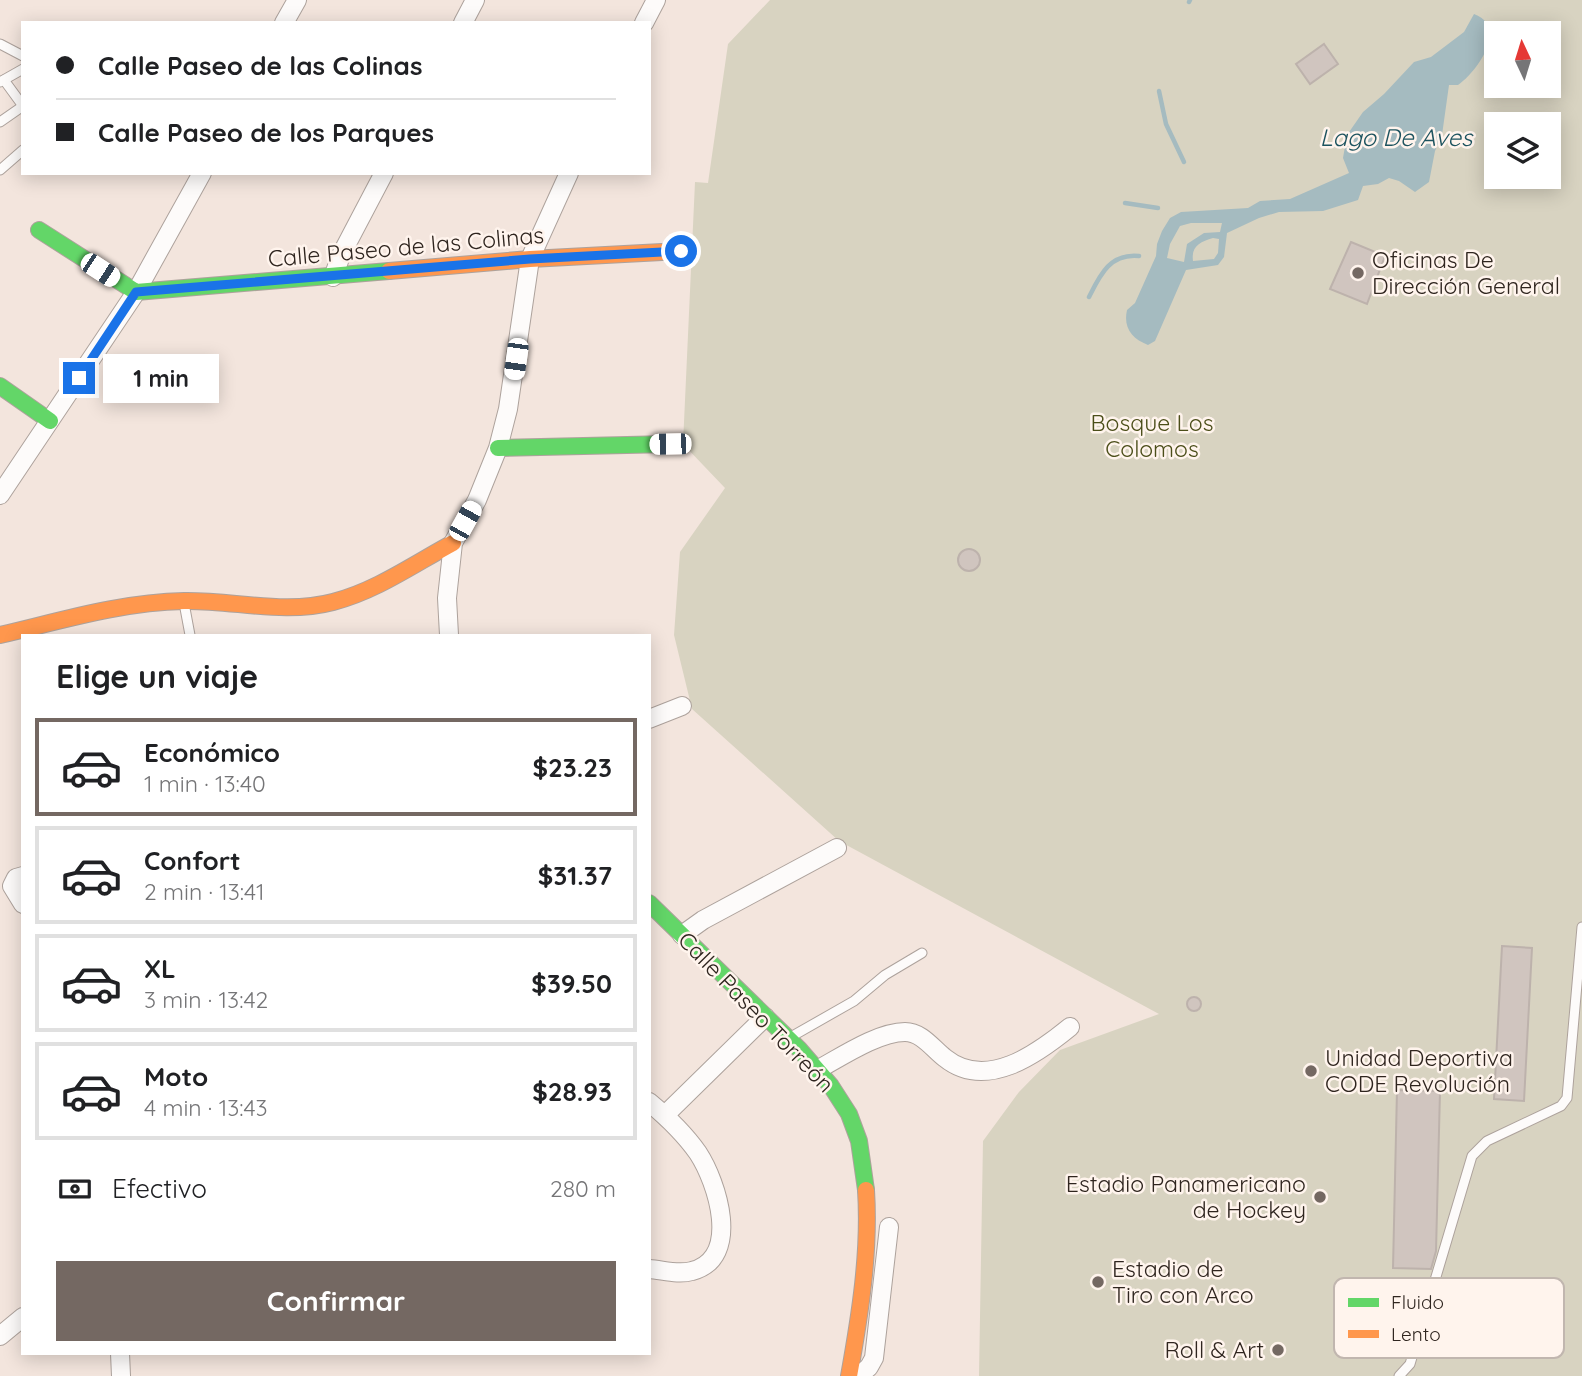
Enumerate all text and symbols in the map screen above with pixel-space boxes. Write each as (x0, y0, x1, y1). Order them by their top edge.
north arrow (1484, 21, 1561, 98)
map controls (1484, 21, 1561, 189)
text: Calle Paseo de las Colinas (98, 49, 422, 82)
button: layers (1484, 112, 1561, 189)
text: Calle Paseo de los Parques (98, 116, 434, 149)
water label: Lago De Aves (1320, 122, 1474, 152)
street label: Calle Paseo de las Colinas (267, 220, 545, 273)
route start (665, 235, 697, 267)
place label: Oficinas De Dirección General (1372, 245, 1560, 300)
car (77, 250, 124, 290)
marker: Oficinas De Dirección General (1350, 265, 1366, 281)
car (503, 337, 530, 381)
callout: 1 min (104, 354, 219, 402)
route end (63, 362, 95, 394)
text: 1 min (133, 364, 189, 393)
park label: Bosque Los Colomos (1091, 408, 1213, 463)
car (649, 433, 692, 455)
car (446, 498, 485, 544)
text: Elige un viaje (56, 656, 258, 696)
icon: car (60, 736, 123, 799)
text: Económico (144, 736, 280, 769)
text: $23.23 (532, 751, 612, 784)
text: 1 min · 13:40 (144, 769, 266, 798)
icon: car (60, 844, 123, 907)
text: Confort (144, 844, 241, 877)
text: $31.37 (538, 859, 612, 892)
text: 2 min · 13:41 (144, 877, 265, 906)
street label: Calle Paseo Torreón (672, 925, 841, 1098)
icon: car (60, 952, 123, 1015)
text: XL (144, 952, 176, 985)
text: $39.50 (531, 967, 612, 1000)
text: 3 min · 13:42 (144, 985, 268, 1014)
place label: Unidad Deportiva CODE Revolución (1325, 1043, 1513, 1098)
icon: car (60, 1060, 123, 1123)
text: Moto (144, 1060, 208, 1093)
marker: Unidad Deportiva CODE Revolución (1303, 1063, 1319, 1079)
text: $28.93 (532, 1075, 612, 1108)
text: 4 min · 13:43 (144, 1093, 268, 1122)
place label: Estadio Panamericano de Hockey (1066, 1169, 1306, 1224)
icon: cash (56, 1170, 94, 1208)
text: Efectivo (112, 1172, 207, 1205)
text: 280 m (550, 1174, 616, 1203)
marker: Estadio Panamericano de Hockey (1312, 1189, 1328, 1205)
place label: Estadio de Tiro con Arco (1112, 1254, 1254, 1309)
button: Confirmar (56, 1261, 616, 1341)
marker: Estadio de Tiro con Arco (1090, 1274, 1106, 1290)
legend (1334, 1278, 1564, 1358)
text: Fluido (1391, 1290, 1444, 1314)
text: Lento (1391, 1322, 1441, 1346)
place label: Roll & Art (1165, 1335, 1264, 1364)
marker: Roll & Art (1270, 1342, 1286, 1358)

